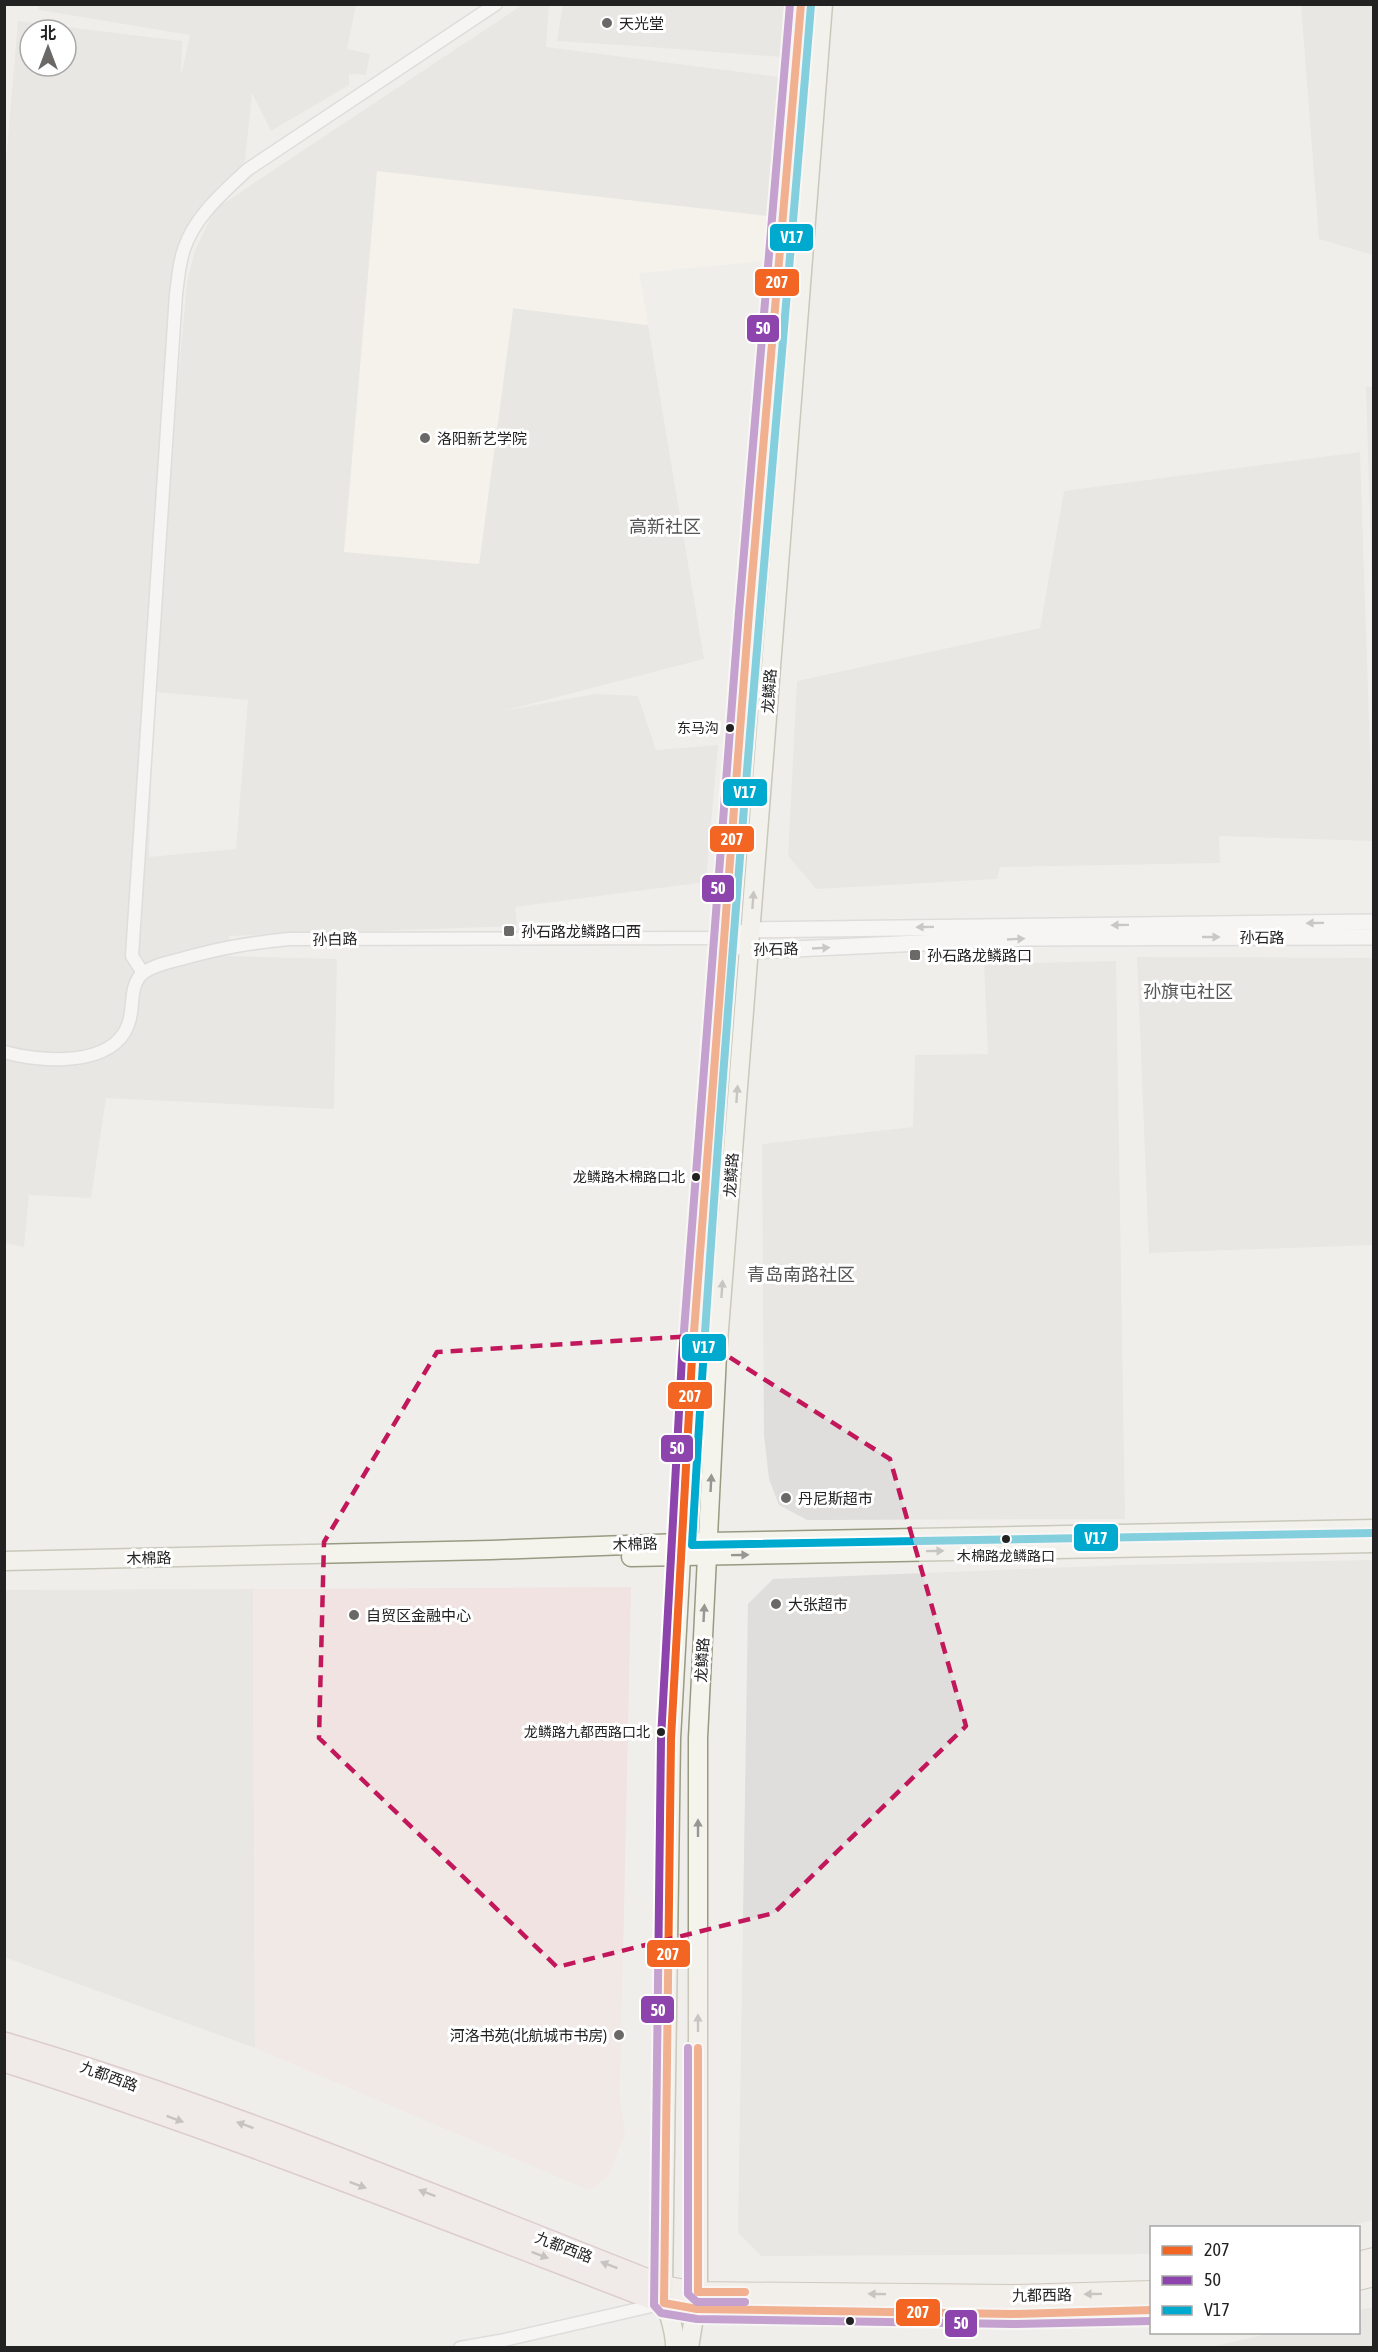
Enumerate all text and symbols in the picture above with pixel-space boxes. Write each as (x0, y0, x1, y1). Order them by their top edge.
place label: 天光堂 (619, 15, 664, 32)
marker: 天光堂 (600, 16, 614, 30)
north arrow (18, 18, 78, 78)
text: 北 (40, 24, 56, 42)
line badge: V17 (769, 223, 814, 252)
text: V17 (780, 228, 803, 246)
line badge: 207 (754, 268, 800, 297)
text: 207 (766, 273, 788, 291)
line badge: 50 (746, 314, 780, 343)
text: 50 (755, 319, 771, 337)
place label: 洛阳新艺学院 (437, 430, 527, 447)
marker: 洛阳新艺学院 (418, 431, 432, 445)
district label: 高新社区 (629, 516, 701, 537)
street label: 龙鳞路 (759, 668, 779, 714)
place label: 东马沟 (677, 720, 719, 736)
marker: 东马沟 (724, 722, 736, 734)
line badge: V17 (722, 778, 768, 807)
text: V17 (733, 783, 756, 801)
line badge: 207 (709, 825, 755, 853)
text: 207 (721, 830, 743, 848)
line badge: 50 (701, 874, 735, 903)
text: 50 (710, 879, 726, 897)
one-way arrow (748, 890, 758, 909)
one-way arrow (1306, 918, 1325, 928)
one-way arrow (1111, 920, 1130, 930)
place label: 孙石路龙鳞路口西 (521, 923, 641, 940)
one-way arrow (916, 923, 935, 932)
marker: 孙石路龙鳞路口西 (502, 924, 516, 938)
street label: 孙石路 (1239, 929, 1285, 946)
street label: 孙白路 (312, 930, 358, 948)
one-way arrow (1201, 932, 1220, 942)
one-way arrow (1006, 934, 1025, 943)
street label: 孙石路 (753, 940, 799, 958)
one-way arrow (812, 943, 831, 952)
place label: 孙石路龙鳞路口 (927, 947, 1032, 964)
marker: 孙石路龙鳞路口 (908, 948, 922, 962)
district label: 孙旗屯社区 (1143, 981, 1233, 1002)
one-way arrow (732, 1085, 742, 1104)
street label: 龙鳞路 (721, 1152, 741, 1198)
place label: 龙鳞路木棉路口北 (573, 1169, 685, 1185)
marker: 龙鳞路木棉路口北 (690, 1171, 702, 1183)
district label: 青岛南路社区 (747, 1264, 855, 1285)
one-way arrow (717, 1279, 727, 1298)
line badge: V17 (681, 1333, 727, 1362)
text: V17 (692, 1338, 715, 1356)
line badge: 207 (667, 1381, 713, 1410)
text: 207 (679, 1387, 701, 1405)
line badge: 50 (660, 1434, 694, 1463)
text: 50 (669, 1439, 685, 1457)
one-way arrow (706, 1474, 715, 1493)
place label: 丹尼斯超市 (798, 1490, 873, 1507)
marker: 丹尼斯超市 (779, 1491, 793, 1505)
line badge: V17 (1073, 1523, 1119, 1552)
text: V17 (1084, 1529, 1107, 1547)
marker: 木棉路龙鳞路口 (1000, 1533, 1012, 1545)
street label: 木棉路 (612, 1535, 658, 1553)
one-way arrow (925, 1547, 944, 1556)
place label: 木棉路龙鳞路口 (957, 1548, 1055, 1564)
street label: 木棉路 (126, 1549, 172, 1567)
one-way arrow (730, 1551, 749, 1560)
place label: 大张超市 (788, 1596, 848, 1613)
marker: 大张超市 (769, 1597, 783, 1611)
one-way arrow (700, 1603, 709, 1622)
place label: 自贸区金融中心 (366, 1607, 471, 1624)
marker: 自贸区金融中心 (347, 1608, 361, 1622)
street label: 龙鳞路 (692, 1637, 712, 1683)
place label: 龙鳞路九都西路口北 (524, 1724, 650, 1740)
marker: 龙鳞路九都西路口北 (655, 1726, 667, 1738)
one-way arrow (693, 1819, 703, 1838)
line badge: 207 (646, 1939, 691, 1968)
text: 207 (657, 1945, 679, 1963)
line badge: 50 (640, 1995, 675, 2024)
text: 50 (650, 2001, 666, 2019)
one-way arrow (693, 2014, 703, 2033)
place label: 河洛书苑(北航城市书房) (450, 2027, 607, 2044)
marker: 河洛书苑(北航城市书房) (612, 2028, 626, 2042)
street label: 九都西路 (78, 2058, 140, 2094)
one-way arrow (166, 2114, 184, 2124)
one-way arrow (236, 2119, 254, 2129)
one-way arrow (349, 2181, 367, 2191)
one-way arrow (418, 2188, 436, 2198)
legend (1150, 2226, 1360, 2334)
street label: 九都西路 (533, 2228, 595, 2266)
text: 207 (1204, 2239, 1229, 2260)
one-way arrow (531, 2251, 549, 2260)
one-way arrow (600, 2260, 618, 2269)
text: 50 (1204, 2269, 1221, 2290)
street label: 九都西路 (1012, 2286, 1072, 2304)
one-way arrow (868, 2289, 887, 2299)
one-way arrow (1084, 2289, 1103, 2299)
line badge: 207 (895, 2298, 941, 2327)
text: V17 (1204, 2299, 1230, 2320)
text: 207 (907, 2303, 929, 2321)
line badge: 50 (944, 2309, 978, 2338)
text: 50 (953, 2314, 969, 2332)
unlabelled marker (844, 2315, 856, 2327)

